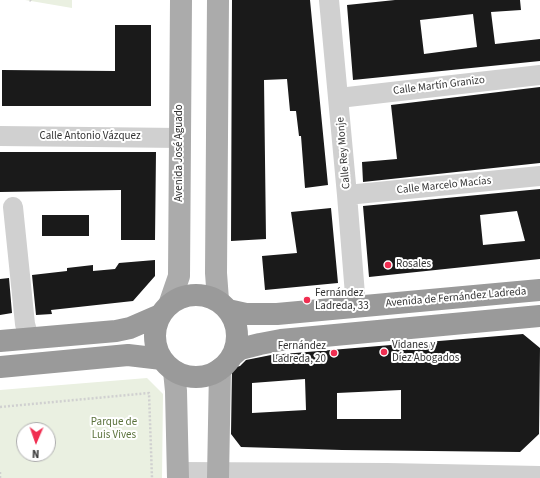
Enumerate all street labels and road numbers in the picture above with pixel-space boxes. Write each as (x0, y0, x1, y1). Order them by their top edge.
street label: Calle Martín Granizo (392, 74, 486, 98)
street label: Avenida José Aguado (173, 104, 187, 202)
street label: Calle Rey Monje (334, 116, 354, 190)
street label: Calle Antonio Vázquez (39, 130, 141, 144)
street label: Calle Marcelo Macías (396, 174, 492, 198)
street label: Avenida de Fernández Ladreda (385, 285, 527, 311)

